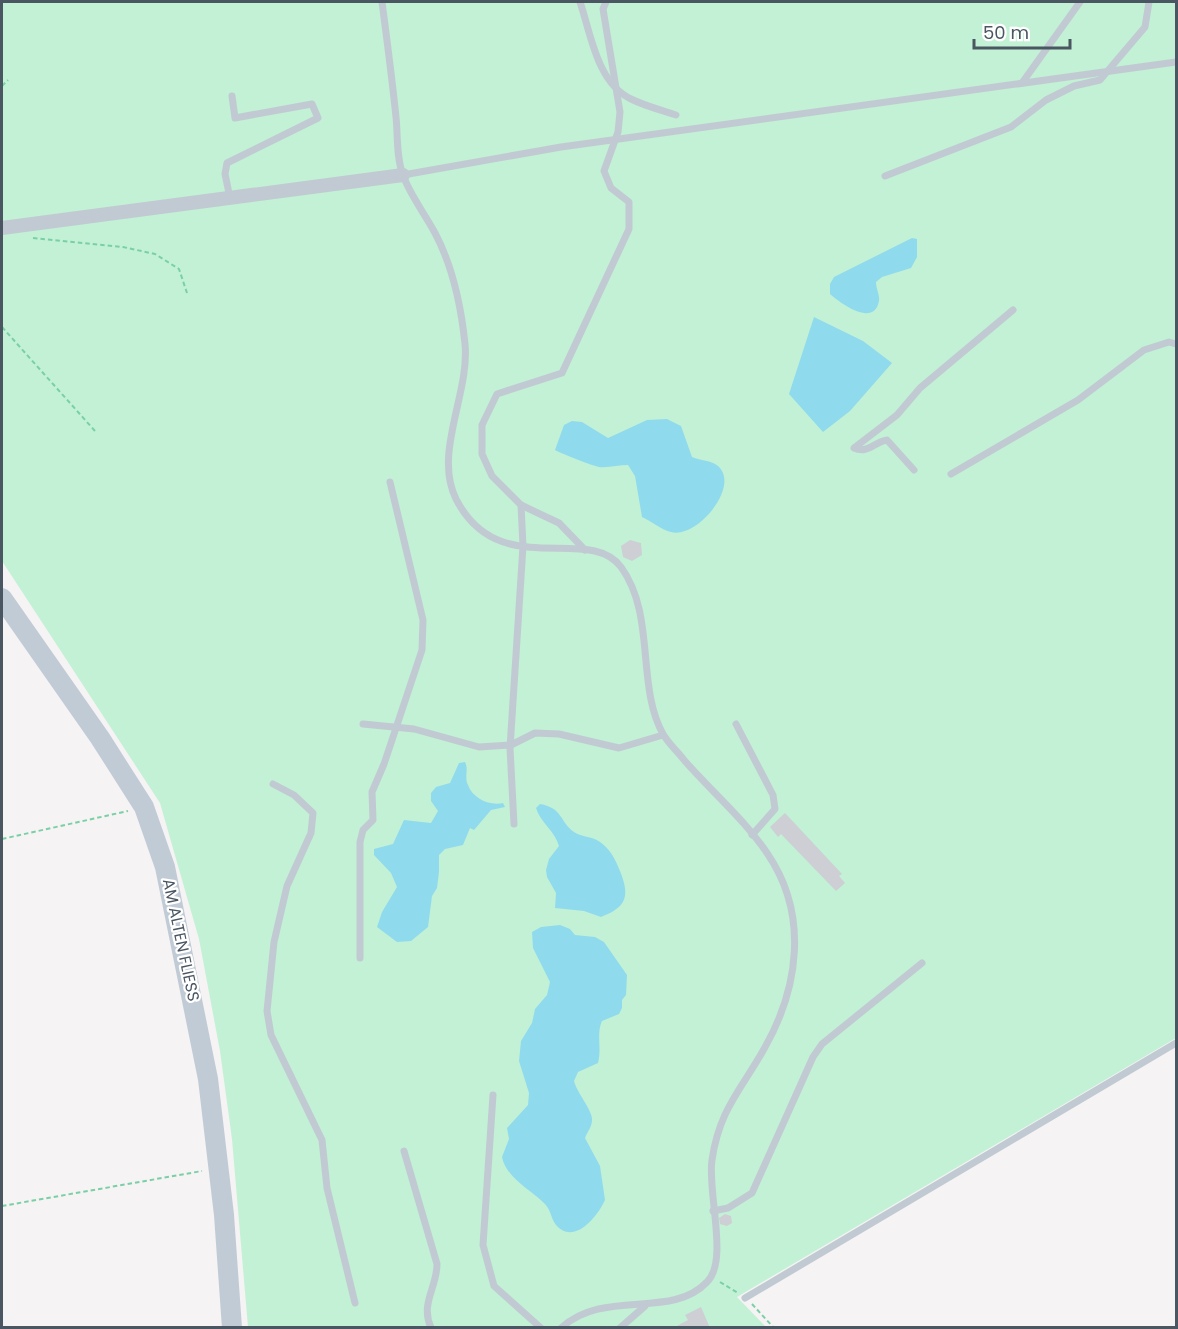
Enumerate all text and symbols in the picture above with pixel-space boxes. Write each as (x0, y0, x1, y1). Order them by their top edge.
scale bar (974, 12, 1070, 50)
text: 50 m (983, 20, 1029, 45)
street label: AM ALTEN FLIESS (157, 877, 205, 1003)

